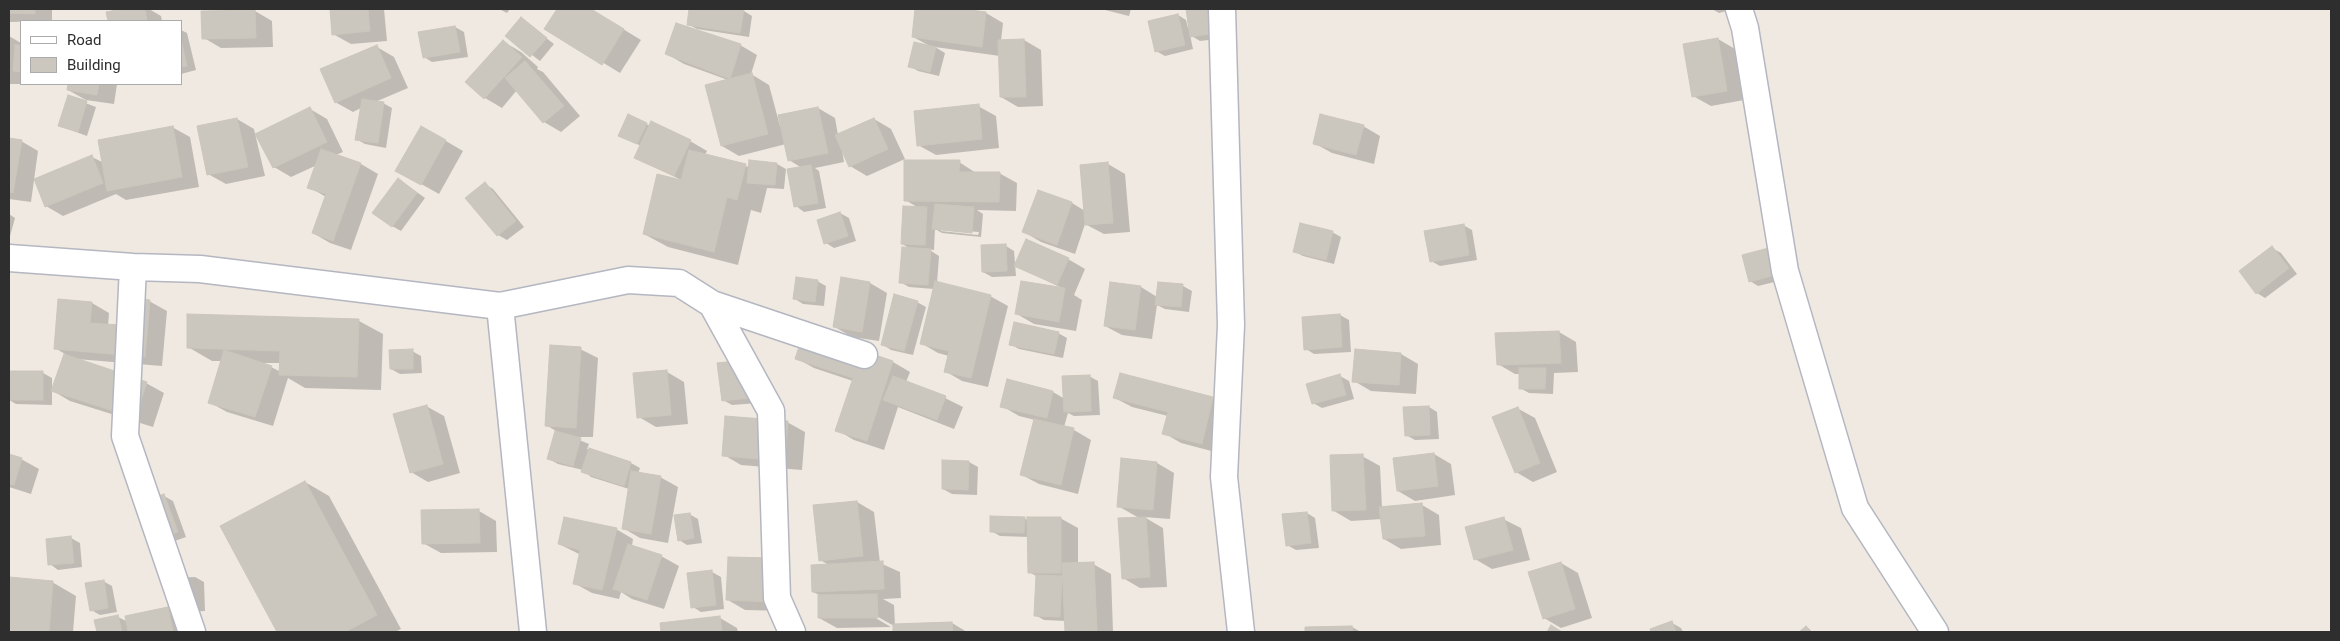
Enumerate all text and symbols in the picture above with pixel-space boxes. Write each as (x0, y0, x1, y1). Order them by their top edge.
legend (20, 20, 182, 85)
text: Road (67, 31, 101, 49)
text: Building (67, 56, 121, 74)

